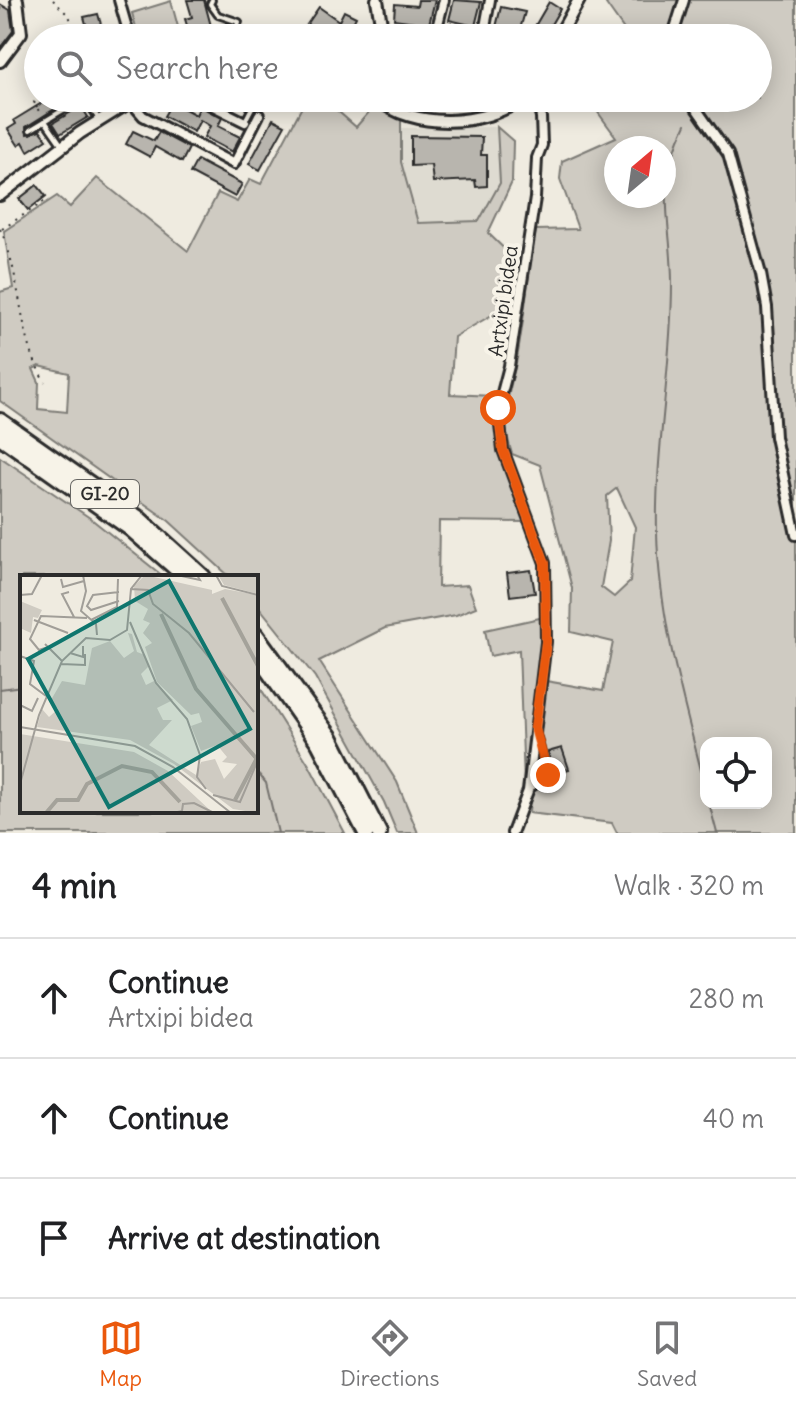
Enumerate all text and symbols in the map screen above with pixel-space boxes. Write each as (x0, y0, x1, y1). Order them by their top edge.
search box (24, 24, 772, 112)
icon: search (52, 46, 96, 90)
text: Search here (116, 49, 279, 87)
north arrow (604, 136, 676, 208)
street label: Artxipi bidea (482, 244, 523, 358)
route start (480, 390, 516, 426)
road number: GI-20 (71, 480, 139, 508)
inset map (20, 575, 258, 813)
map controls (700, 737, 772, 809)
button: locate (700, 737, 772, 809)
route end (530, 757, 566, 793)
text: 4 min (32, 864, 117, 907)
text: Walk · 320 m (614, 869, 764, 902)
text: Continue (108, 963, 229, 1001)
icon: ahead (32, 976, 76, 1020)
text: 280 m (689, 982, 764, 1015)
text: Artxipi bidea (108, 1001, 254, 1034)
icon: ahead (32, 1096, 76, 1140)
text: Continue (108, 1099, 229, 1137)
text: 40 m (703, 1102, 764, 1135)
icon: arrive (32, 1216, 76, 1260)
text: Arrive at destination (108, 1219, 380, 1257)
tab: Map (99, 1316, 143, 1392)
tab: Directions (340, 1316, 440, 1392)
tab: Saved (637, 1316, 697, 1392)

